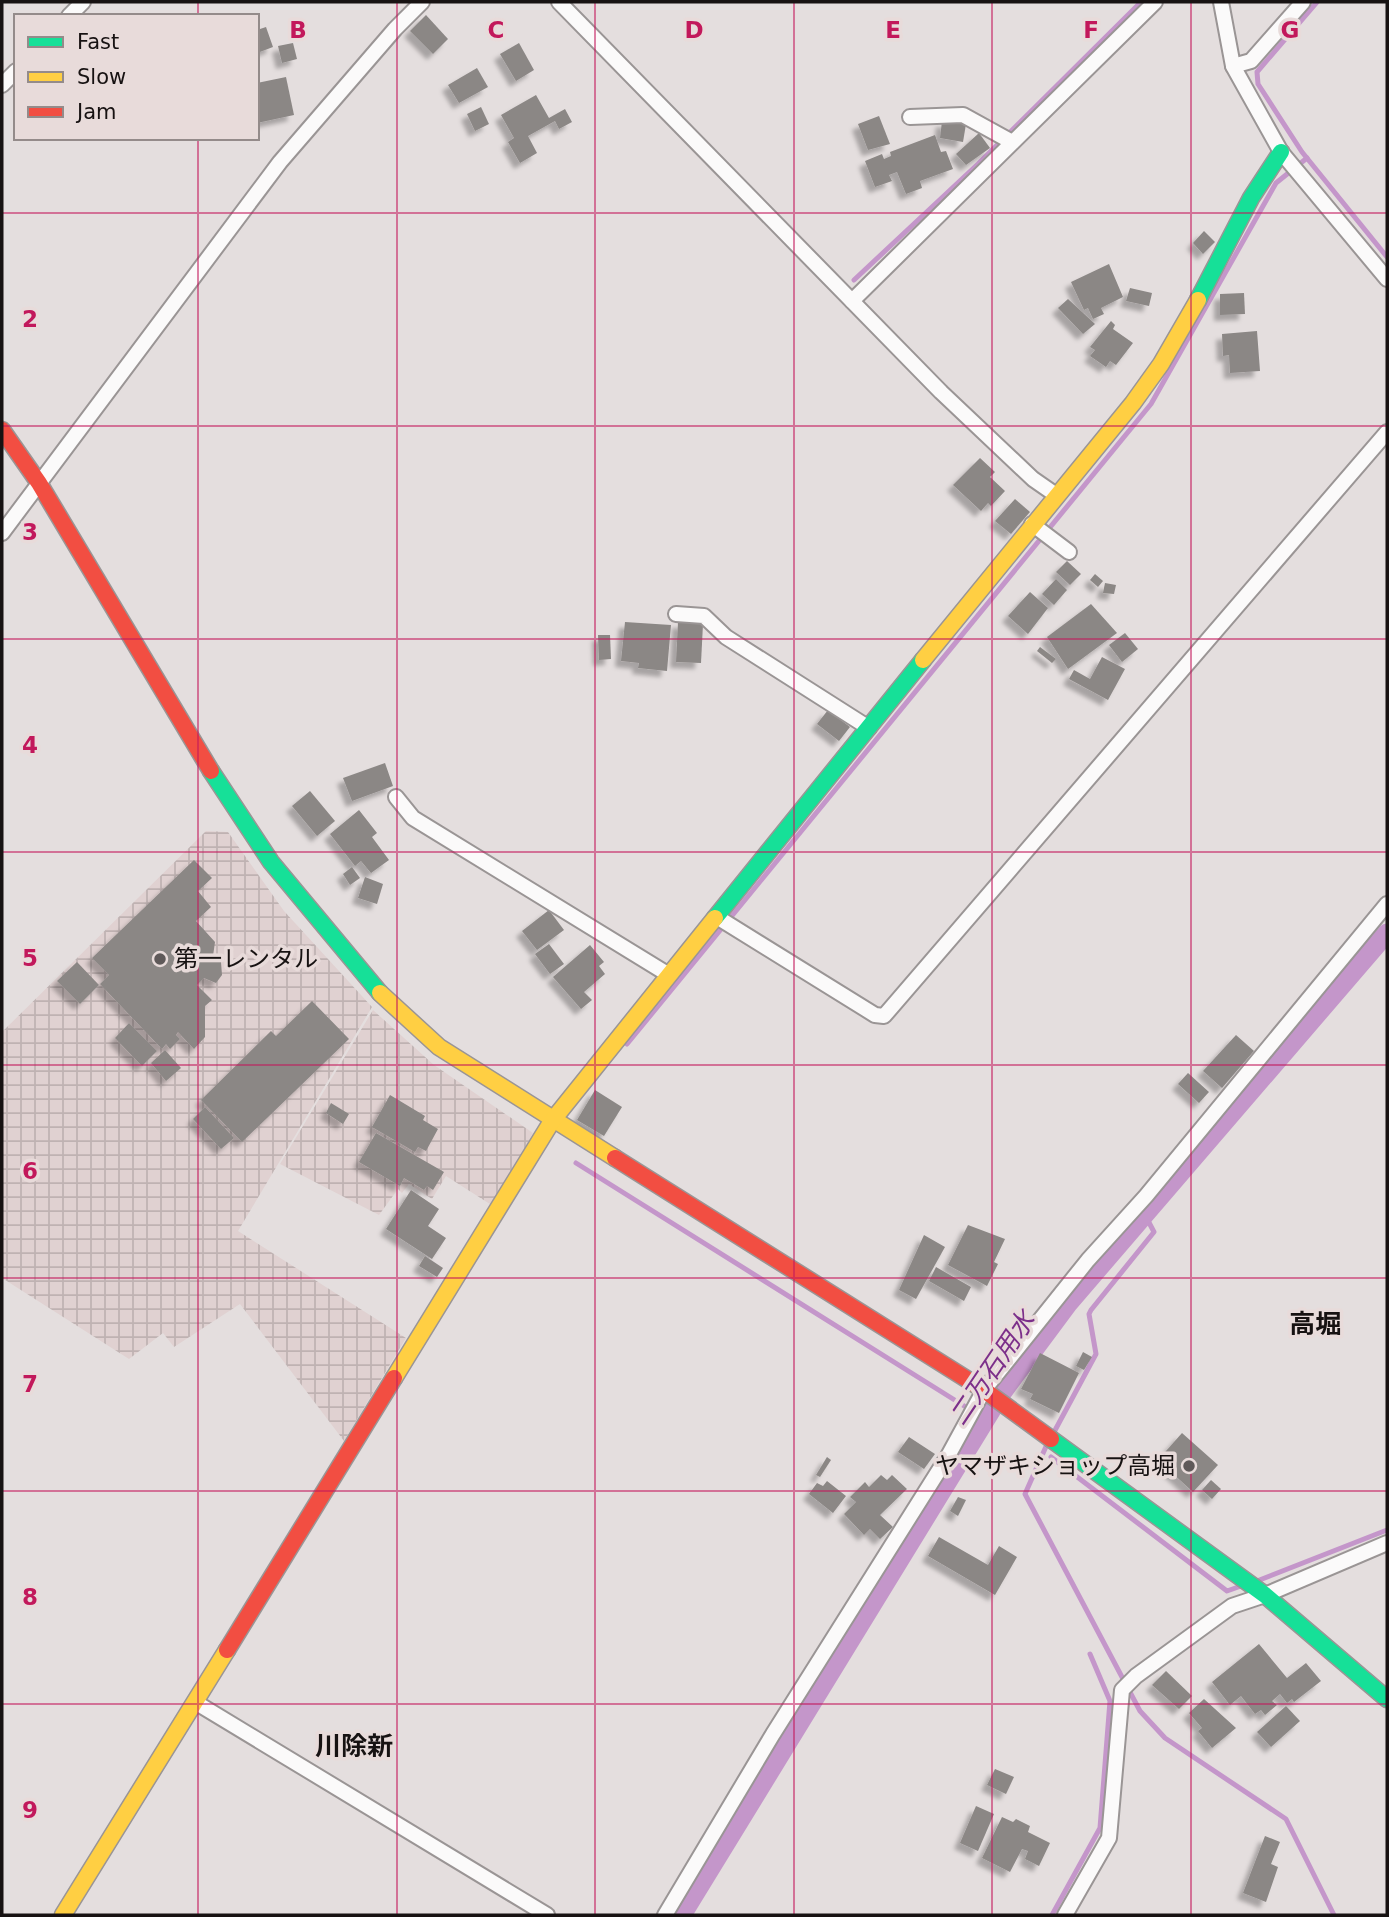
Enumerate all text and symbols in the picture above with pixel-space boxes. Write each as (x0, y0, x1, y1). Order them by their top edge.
legend (14, 14, 259, 140)
text: B (289, 17, 307, 43)
text: C (488, 17, 504, 43)
text: D (684, 17, 704, 43)
text: E (885, 17, 901, 43)
text: F (1083, 17, 1099, 43)
text: G (1281, 17, 1299, 43)
text: Fast (77, 30, 119, 54)
text: Slow (77, 65, 126, 89)
text: Jam (75, 100, 117, 124)
text: 2 (22, 306, 38, 332)
text: 3 (22, 519, 38, 545)
text: 4 (22, 732, 38, 758)
text: 5 (22, 945, 38, 971)
place label: 第一レンタル (174, 945, 318, 973)
marker: 第一レンタル (152, 951, 168, 967)
text: 6 (22, 1158, 38, 1184)
water label: 二万石用水 (943, 1303, 1042, 1430)
district label: 高堀 (1289, 1309, 1341, 1339)
text: 7 (22, 1371, 38, 1397)
place label: ヤマザキショップ高堀 (935, 1452, 1175, 1480)
marker: ヤマザキショップ高堀 (1181, 1458, 1197, 1474)
text: 8 (22, 1584, 38, 1610)
district label: 川除新 (315, 1731, 393, 1761)
text: 9 (22, 1797, 38, 1823)

